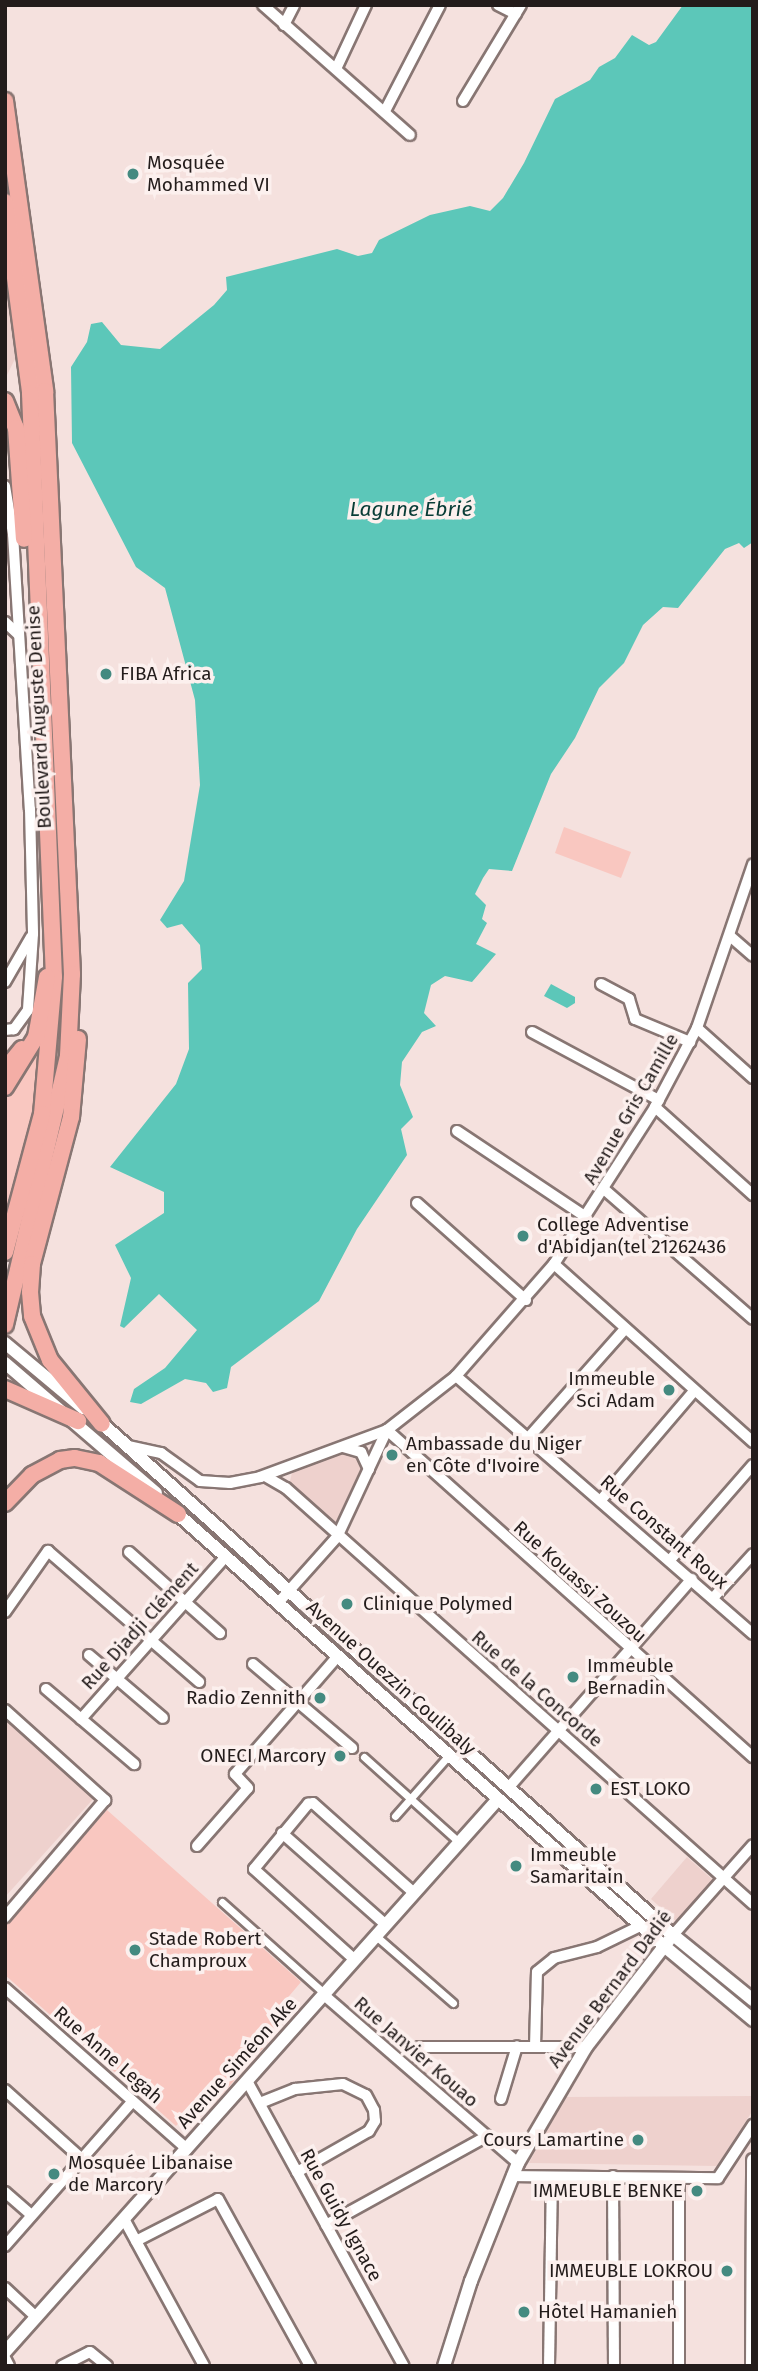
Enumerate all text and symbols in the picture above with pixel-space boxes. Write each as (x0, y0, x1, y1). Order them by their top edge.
place label: Mosquée Mohammed VI (147, 152, 270, 196)
marker: Mosquée Mohammed VI (125, 166, 141, 182)
water label: Lagune Ébrié (350, 496, 472, 522)
street label: Boulevard Auguste Denise (22, 605, 56, 829)
place label: FIBA Africa (120, 663, 211, 685)
marker: FIBA Africa (98, 666, 114, 682)
street label: Avenue Gris Camille (579, 1029, 683, 1189)
place label: College Adventise d'Abidjan(tel 21262436 (537, 1214, 726, 1258)
marker: College Adventise d'Abidjan(tel 21262436 (515, 1228, 531, 1244)
place label: Immeuble Sci Adam (568, 1368, 655, 1412)
marker: Immeuble Sci Adam (661, 1382, 677, 1398)
place label: Ambassade du Niger en Côte d'Ivoire (406, 1433, 582, 1477)
marker: Ambassade du Niger en Côte d'Ivoire (384, 1447, 400, 1463)
street label: Rue Constant Roux (595, 1470, 733, 1594)
street label: Rue Kouassi Zouzou (509, 1516, 651, 1648)
street label: Rue Djadji Clément (77, 1558, 203, 1694)
place label: Clinique Polymed (363, 1593, 513, 1615)
marker: Clinique Polymed (337, 1594, 357, 1614)
street label: Avenue Ouezzin Coulibaly (302, 1596, 480, 1760)
street label: Rue de la Concorde (467, 1626, 607, 1752)
place label: Immeuble Bernadin (587, 1655, 674, 1699)
marker: Immeuble Bernadin (565, 1669, 581, 1685)
place label: Radio Zennith (186, 1687, 306, 1709)
marker: Radio Zennith (312, 1690, 328, 1706)
place label: ONECI Marcory (200, 1745, 326, 1767)
marker: ONECI Marcory (332, 1748, 348, 1764)
place label: EST LOKO (610, 1778, 691, 1800)
marker: EST LOKO (588, 1781, 604, 1797)
place label: Immeuble Samaritain (530, 1844, 624, 1888)
marker: Immeuble Samaritain (508, 1858, 524, 1874)
street label: Avenue Bernard Dadié (543, 1906, 677, 2072)
place label: Stade Robert Champroux (149, 1928, 261, 1972)
marker: Stade Robert Champroux (127, 1942, 143, 1958)
street label: Rue Janvier Kouao (349, 1992, 483, 2112)
street label: Avenue Siméon Ake (172, 1993, 302, 2133)
street label: Rue Anne Legah (49, 2002, 167, 2108)
place label: Cours Lamartine (483, 2129, 624, 2151)
marker: Cours Lamartine (630, 2132, 646, 2148)
street label: Rue Guidy Ignace (295, 2145, 387, 2285)
place label: Mosquée Libanaise de Marcory (68, 2152, 233, 2196)
marker: Mosquée Libanaise de Marcory (46, 2166, 62, 2182)
place label: IMMEUBLE BENKE (533, 2180, 683, 2202)
marker: IMMEUBLE BENKE (689, 2183, 705, 2199)
place label: IMMEUBLE LOKROU (549, 2260, 713, 2282)
marker: IMMEUBLE LOKROU (719, 2263, 735, 2279)
place label: Hôtel Hamanieh (538, 2301, 677, 2323)
marker: Hôtel Hamanieh (516, 2304, 532, 2320)

